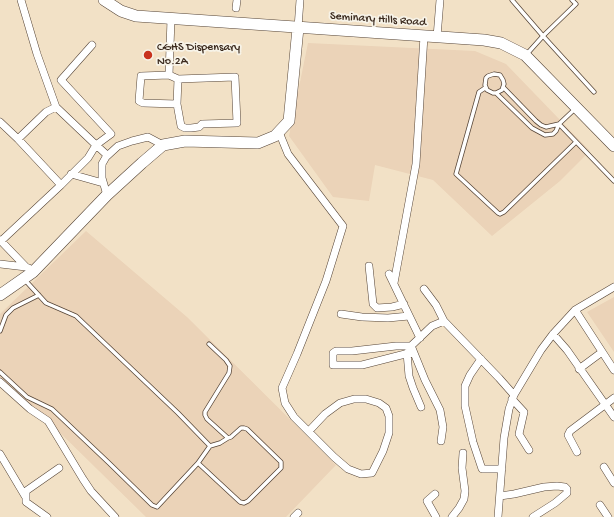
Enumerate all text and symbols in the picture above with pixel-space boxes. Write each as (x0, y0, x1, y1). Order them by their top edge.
street label: Seminary Hills Road (329, 9, 427, 31)
place label: CGHS Dispensary No.2A (157, 41, 240, 69)
marker: CGHS Dispensary No.2A (142, 49, 154, 61)

